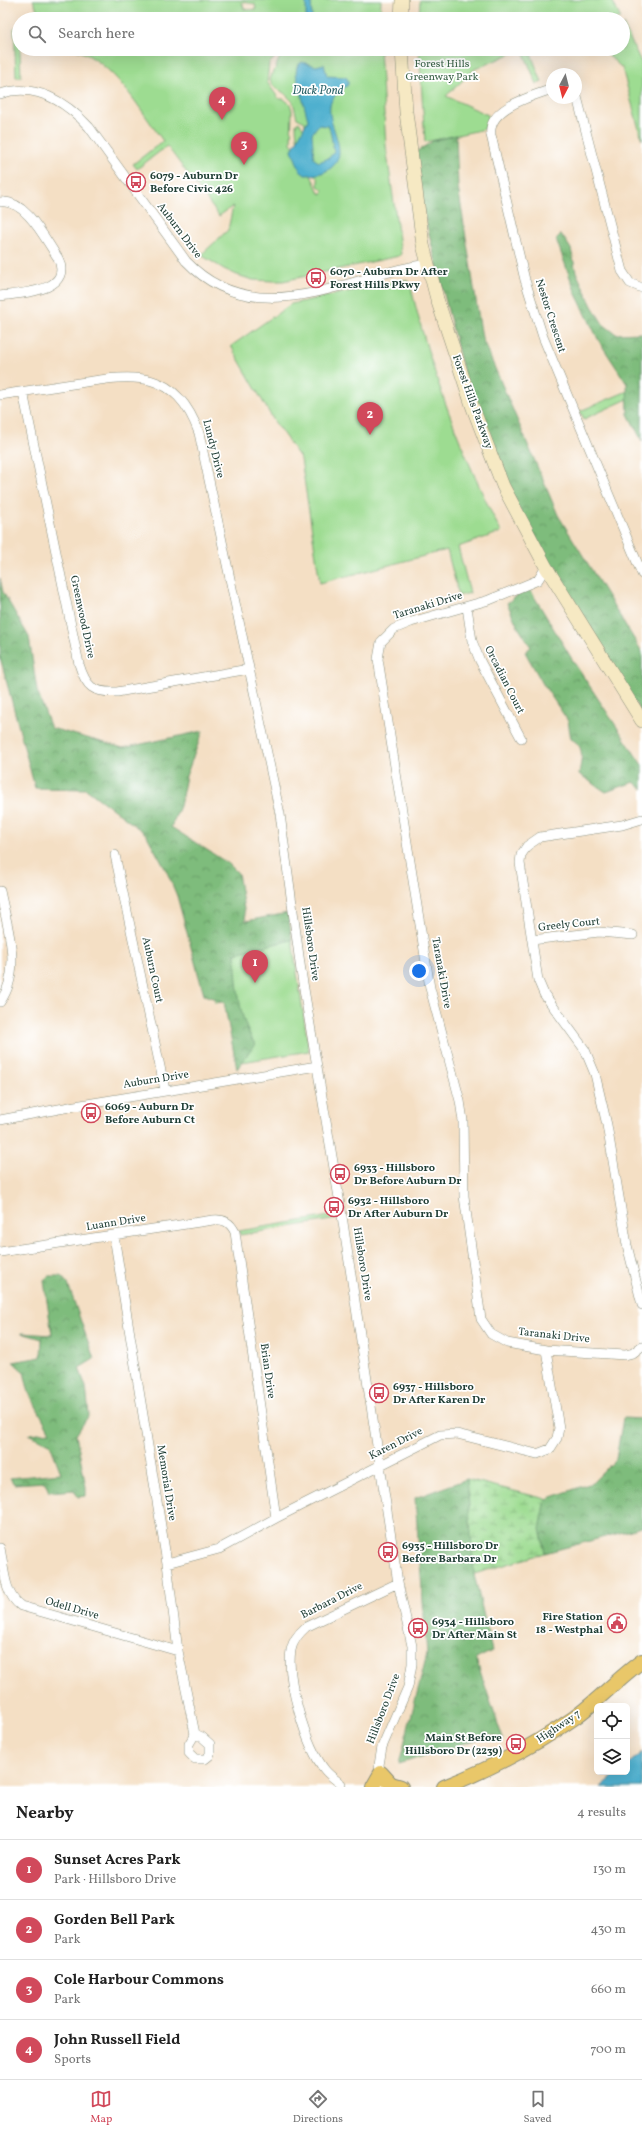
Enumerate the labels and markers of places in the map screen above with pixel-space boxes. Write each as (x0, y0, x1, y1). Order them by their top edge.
pin: 4 (209, 87, 235, 120)
pin: 3 (231, 132, 257, 165)
place label: 6079 - Auburn Dr Before Civic 426 (150, 169, 239, 197)
bus stop icon: 6079 - Auburn Dr Before Civic 426 (125, 171, 147, 193)
place label: 6070 - Auburn Dr After Forest Hills Pkwy (330, 265, 449, 293)
bus stop icon: 6070 - Auburn Dr After Forest Hills Pkwy (305, 267, 327, 289)
pin: 2 (357, 402, 383, 435)
pin: 1 (242, 950, 268, 983)
place label: 6069 - Auburn Dr Before Auburn Ct (105, 1100, 195, 1128)
bus stop icon: 6069 - Auburn Dr Before Auburn Ct (80, 1102, 102, 1124)
place label: 6933 - Hillsboro Dr Before Auburn Dr (354, 1161, 462, 1189)
bus stop icon: 6933 - Hillsboro Dr Before Auburn Dr (329, 1163, 351, 1185)
place label: 6932 - Hillsboro Dr After Auburn Dr (348, 1194, 449, 1222)
bus stop icon: 6932 - Hillsboro Dr After Auburn Dr (323, 1196, 345, 1218)
place label: 6937 - Hillsboro Dr After Karen Dr (393, 1380, 486, 1408)
bus stop icon: 6937 - Hillsboro Dr After Karen Dr (368, 1382, 390, 1404)
place label: 6935 - Hillsboro Dr Before Barbara Dr (402, 1539, 499, 1567)
bus stop icon: 6935 - Hillsboro Dr Before Barbara Dr (377, 1541, 399, 1563)
place label: Fire Station 18 - Westphal (536, 1610, 603, 1638)
public building icon: Fire Station 18 - Westphal (606, 1612, 628, 1634)
place label: 6934 - Hillsboro Dr After Main St (432, 1615, 517, 1643)
bus stop icon: 6934 - Hillsboro Dr After Main St (407, 1617, 429, 1639)
place label: Main St Before Hillsboro Dr (2239) (405, 1731, 502, 1759)
bus stop icon: Main St Before Hillsboro Dr (2239) (505, 1733, 527, 1755)

